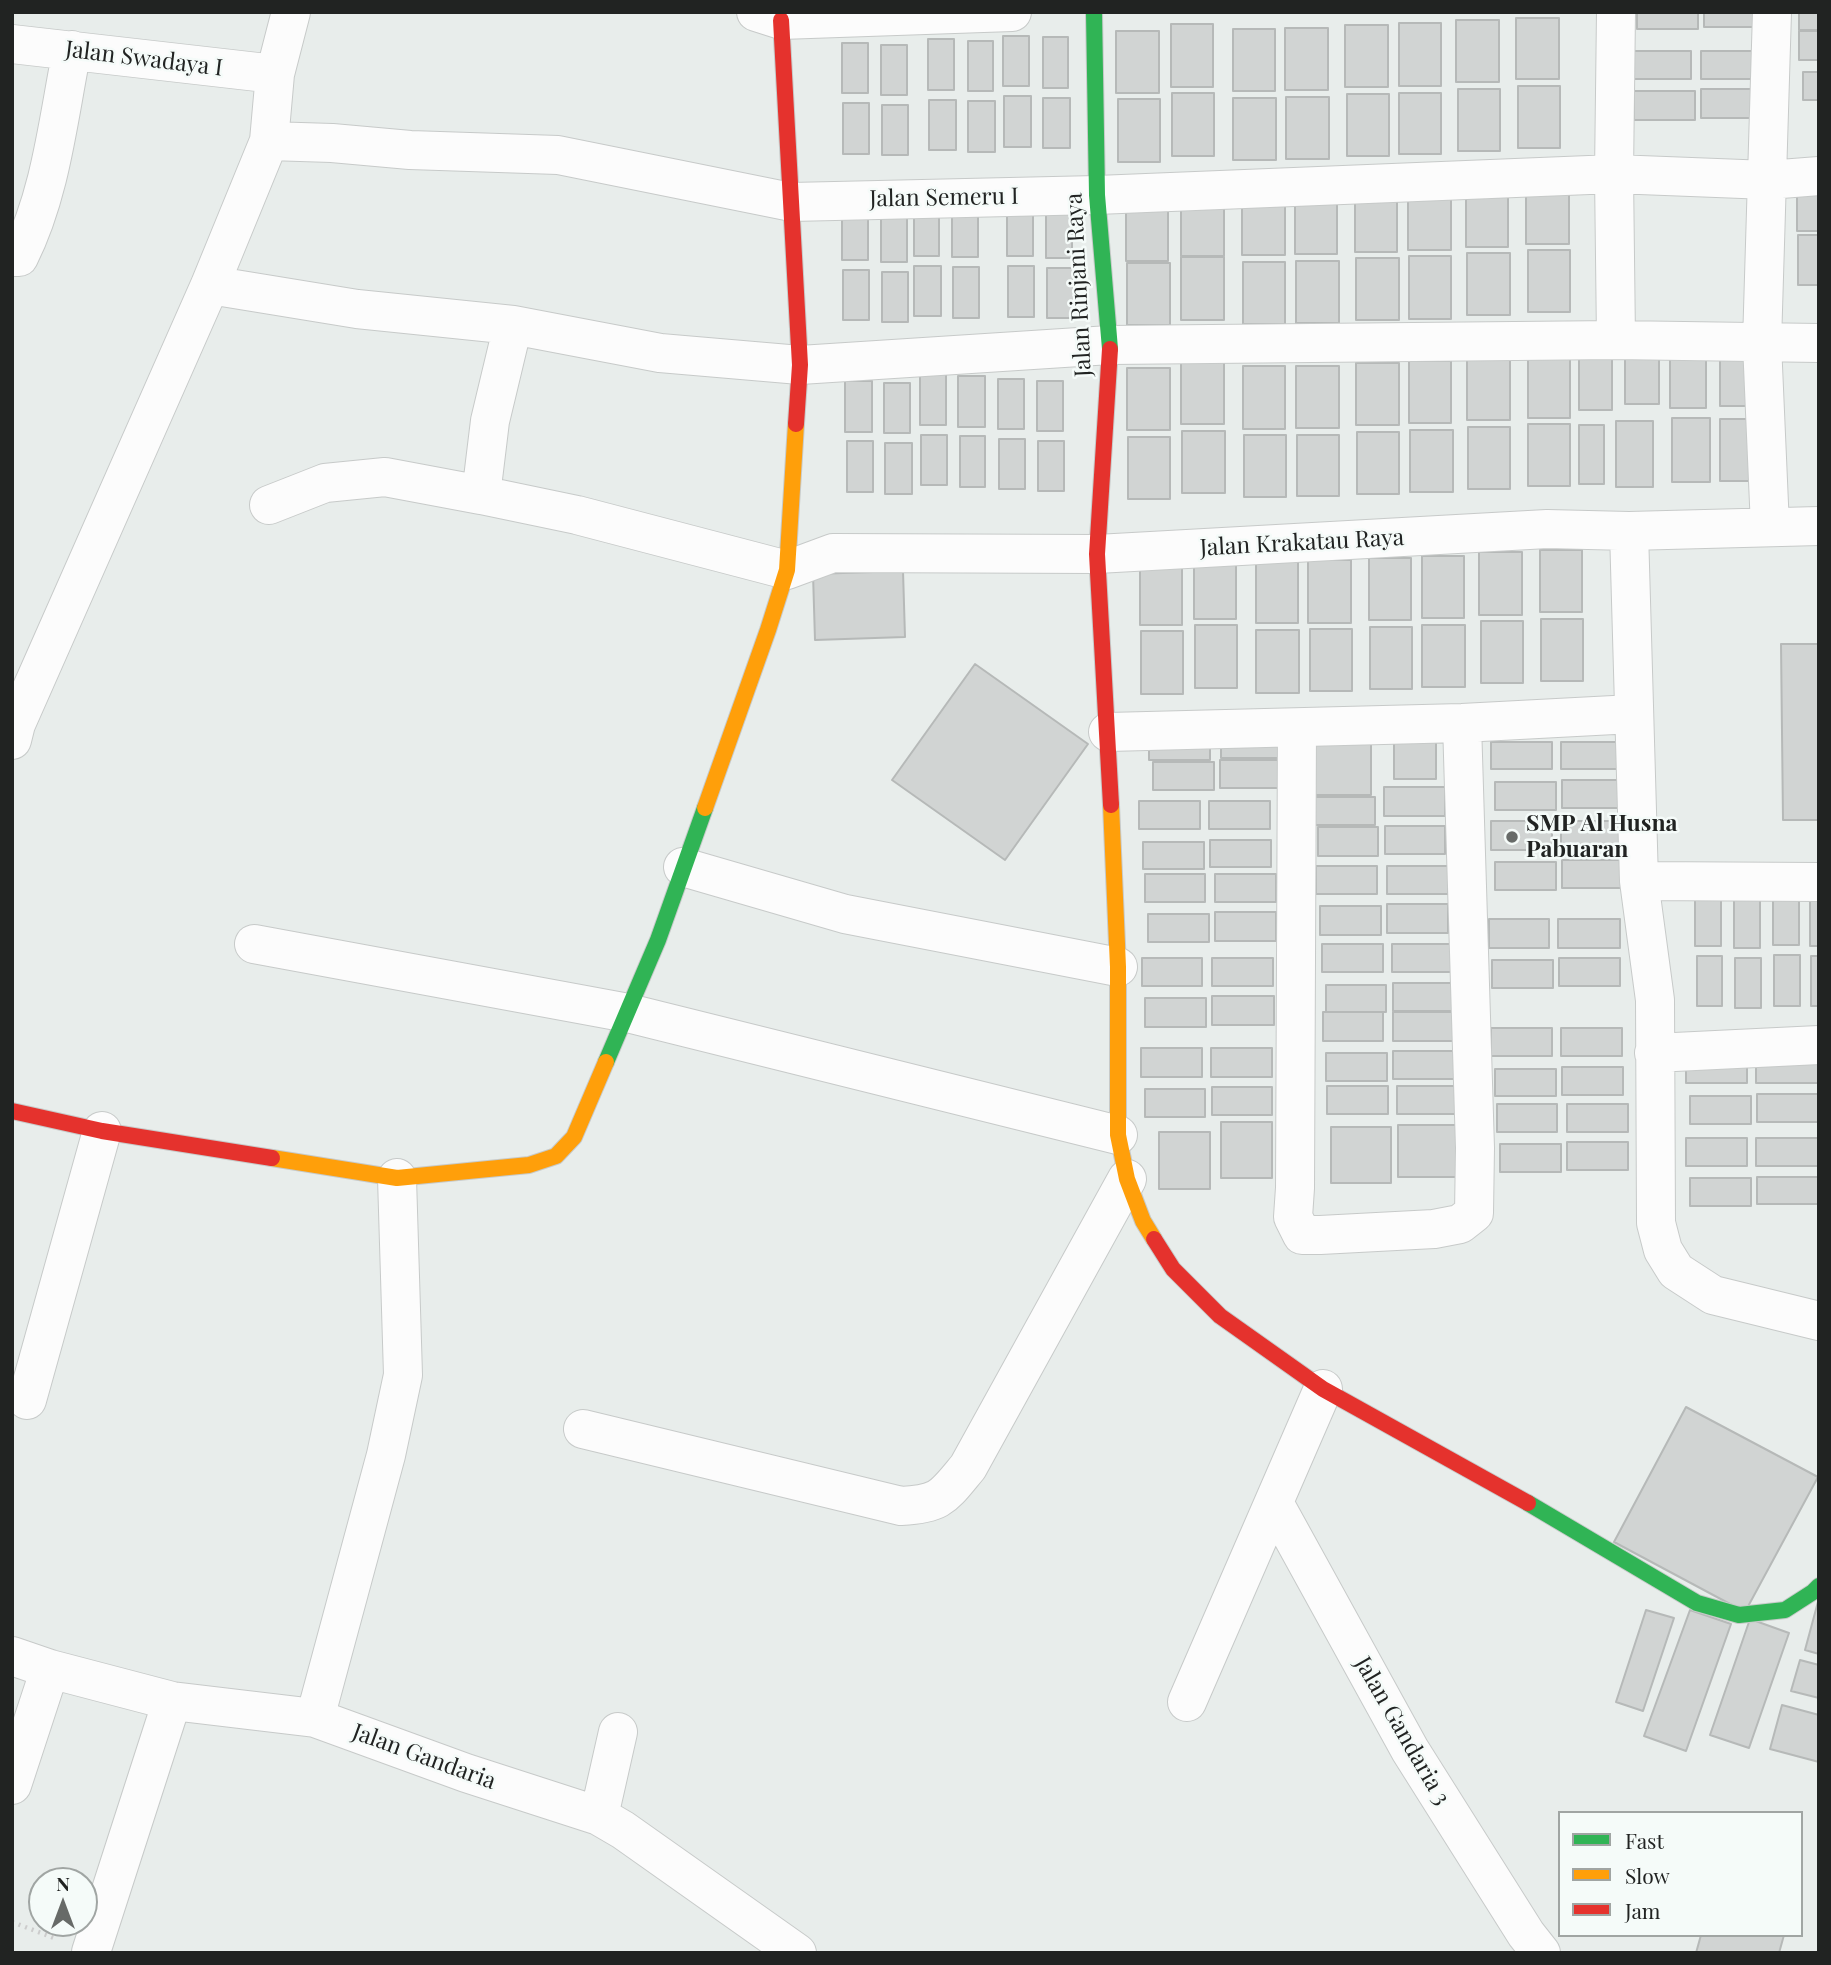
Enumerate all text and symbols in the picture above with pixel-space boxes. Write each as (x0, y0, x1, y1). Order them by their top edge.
street label: Jalan Swadaya I (64, 36, 224, 82)
street label: Jalan Semeru I (869, 183, 1019, 213)
street label: Jalan Rinjani Raya (1060, 192, 1098, 378)
street label: Jalan Krakatau Raya (1199, 524, 1405, 562)
place label: SMP Al Husna Pabuaran (1526, 810, 1677, 864)
marker: SMP Al Husna Pabuaran (1504, 829, 1520, 845)
street label: Jalan Gandaria 3 (1348, 1652, 1456, 1810)
street label: Jalan Gandaria (349, 1718, 499, 1796)
legend (1558, 1811, 1803, 1937)
text: Fast (1625, 1826, 1664, 1854)
text: Slow (1625, 1861, 1670, 1889)
north arrow (28, 1867, 98, 1937)
text: N (56, 1870, 70, 1896)
text: Jam (1625, 1896, 1661, 1924)

